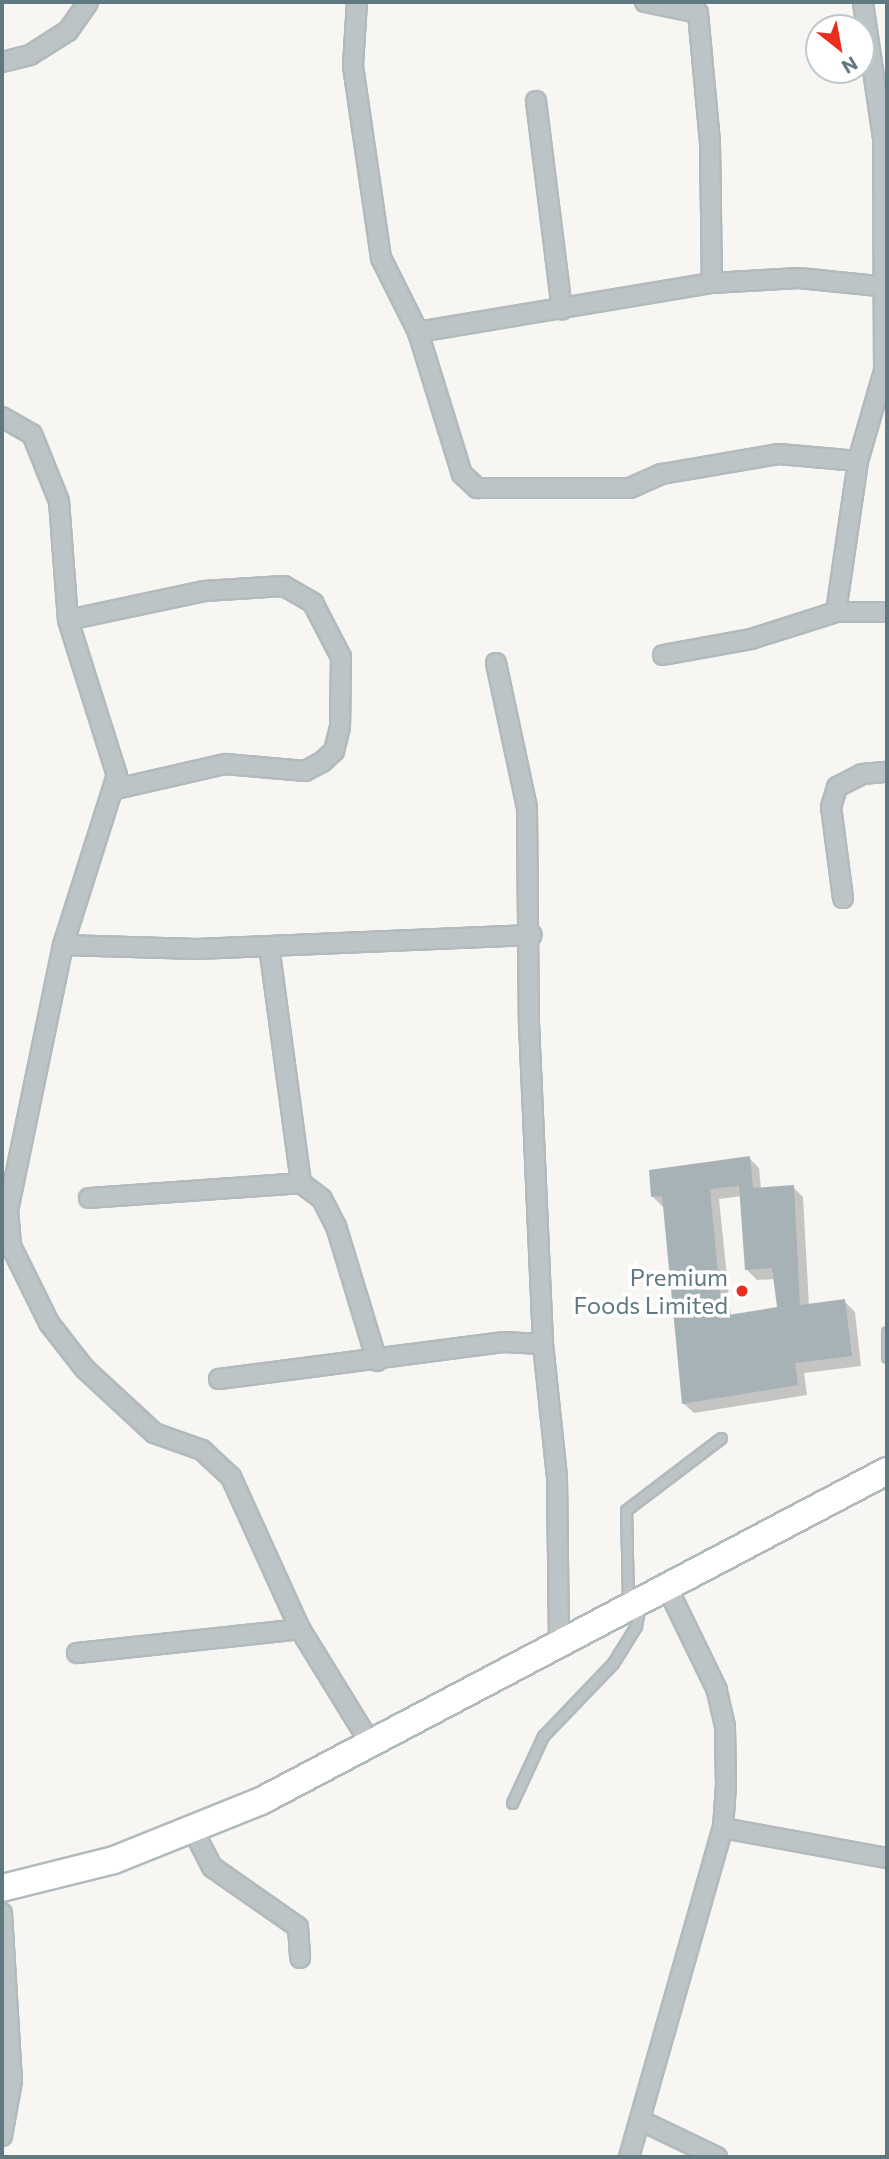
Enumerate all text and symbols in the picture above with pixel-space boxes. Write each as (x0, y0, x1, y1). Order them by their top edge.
north arrow (805, 14, 875, 84)
text: N (838, 52, 862, 79)
place label: Premium Foods Limited (574, 1263, 728, 1319)
marker: Premium Foods Limited (734, 1283, 750, 1299)

